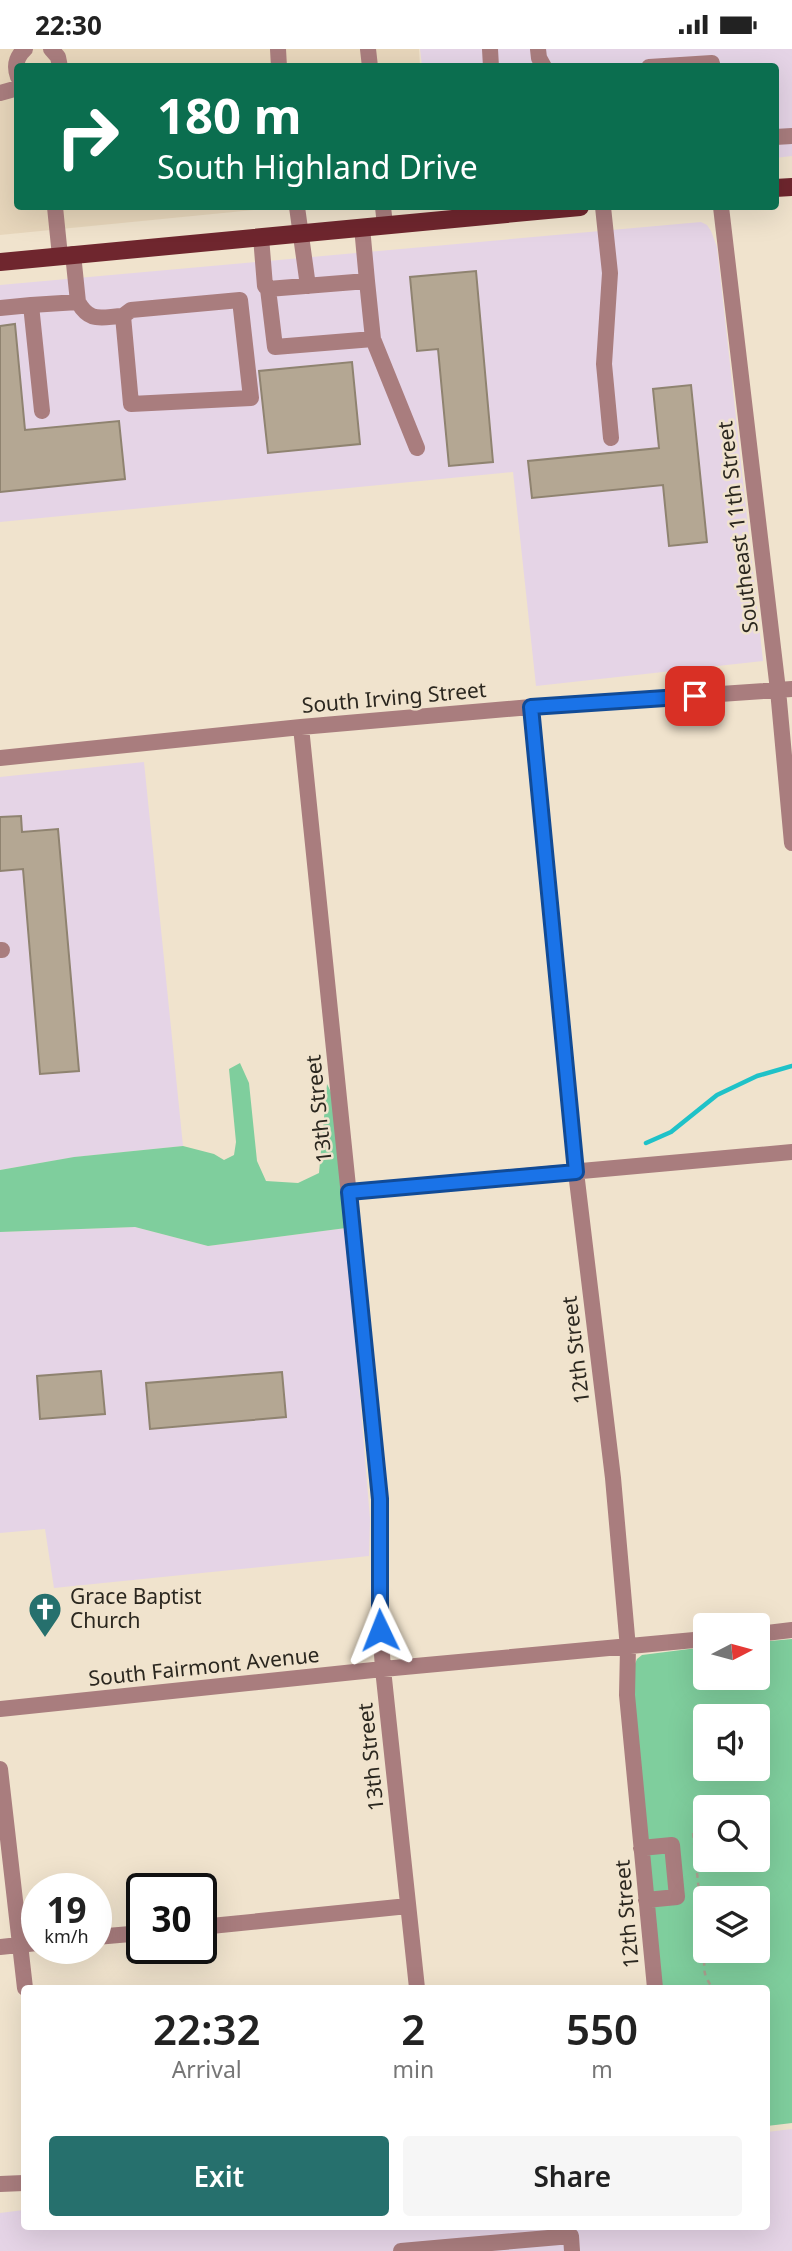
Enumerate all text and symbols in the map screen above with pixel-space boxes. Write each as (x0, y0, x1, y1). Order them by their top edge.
text: 22:30 (35, 7, 102, 43)
text: 180 m (157, 82, 302, 148)
icon: right (42, 91, 133, 182)
text: South Highland Drive (157, 145, 478, 188)
street label: Southeast 11th Street (710, 419, 764, 635)
pin (665, 666, 725, 726)
street label: South Irving Street (300, 675, 488, 719)
icon: arrive (676, 677, 714, 715)
street label: 13th Street (298, 1053, 338, 1165)
street label: 12th Street (554, 1294, 596, 1406)
place label: Grace Baptist Church (70, 1582, 202, 1634)
church icon: Grace Baptist Church (26, 1590, 64, 1639)
position arrow (343, 1593, 417, 1667)
north arrow (693, 1613, 770, 1691)
map controls (693, 1613, 770, 1963)
street label: South Fairmont Avenue (87, 1640, 321, 1692)
street label: 13th Street (350, 1701, 390, 1813)
button: sound (693, 1704, 770, 1781)
button: search (693, 1795, 770, 1872)
street label: 12th Street (607, 1858, 645, 1969)
speed limit sign: 30 (126, 1873, 217, 1964)
text: 19 (46, 1886, 87, 1933)
button: layers (693, 1886, 770, 1963)
text: km/h (44, 1924, 89, 1948)
text: 22:32 (153, 2000, 261, 2057)
text: 2 (401, 2000, 425, 2057)
text: 550 (566, 2000, 638, 2057)
text: Arrival (172, 2053, 242, 2085)
text: min (392, 2053, 434, 2085)
text: m (591, 2053, 613, 2085)
button: Exit (49, 2136, 389, 2216)
button: Share (403, 2136, 742, 2216)

